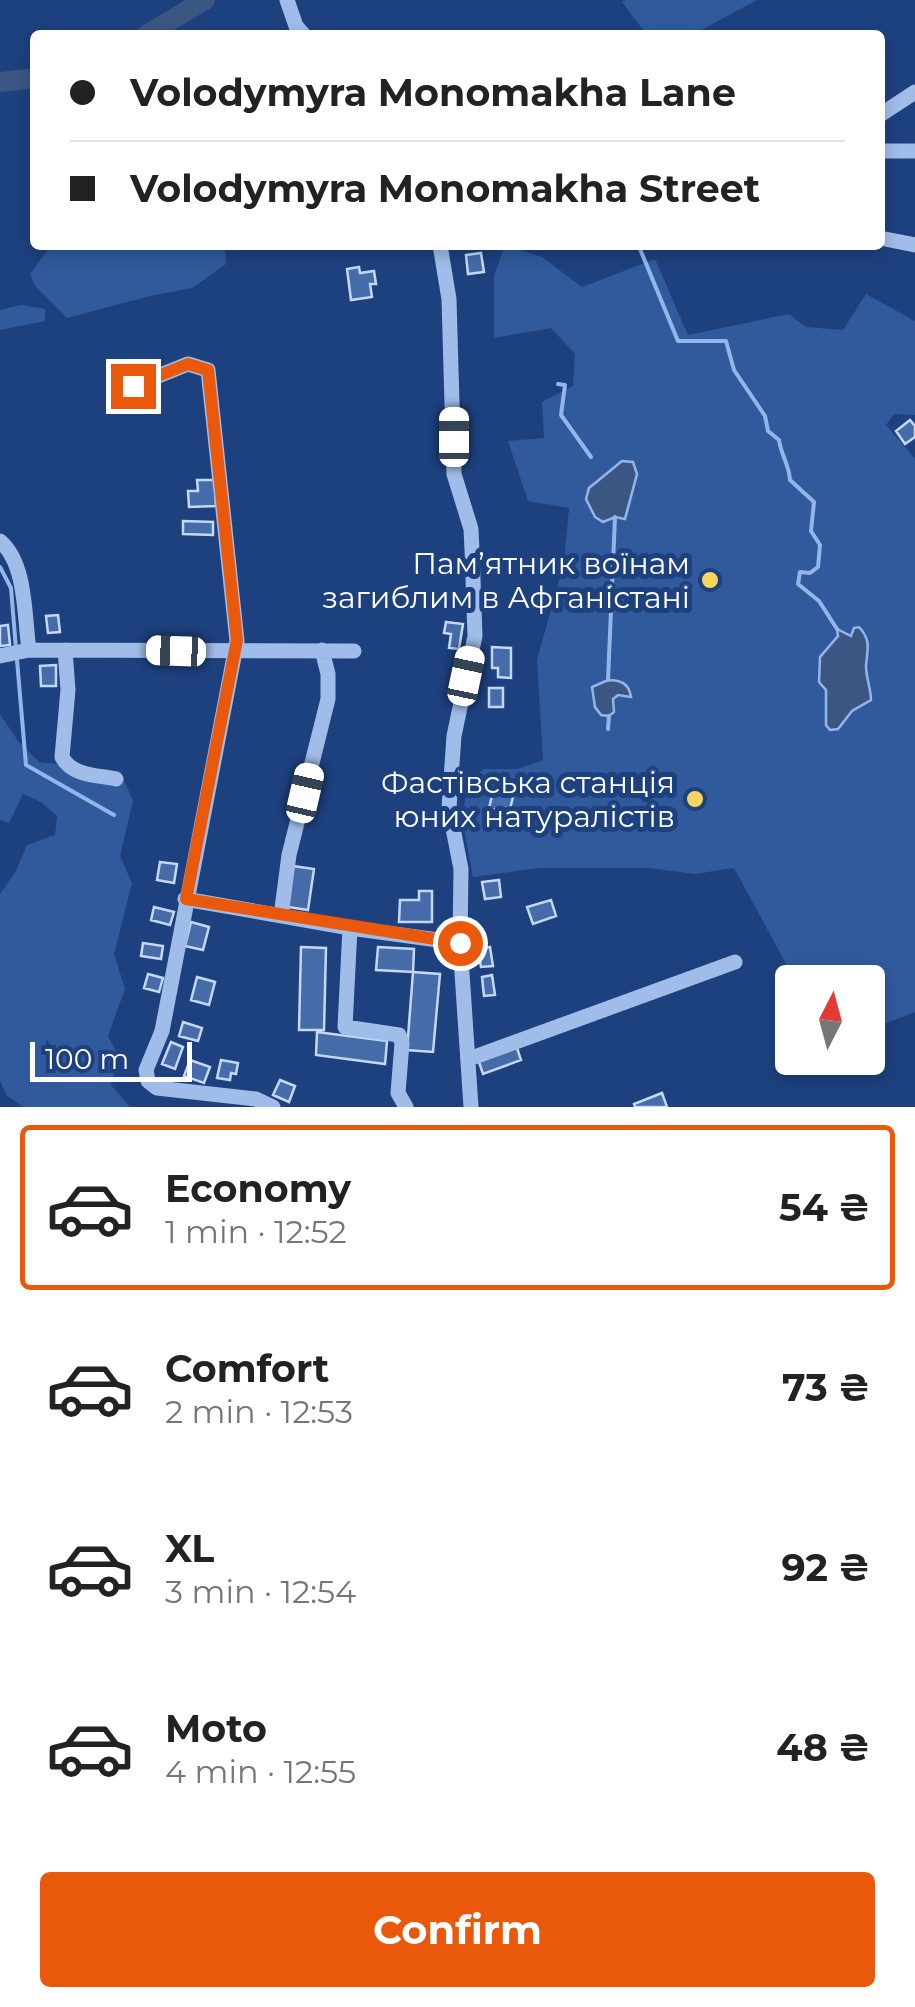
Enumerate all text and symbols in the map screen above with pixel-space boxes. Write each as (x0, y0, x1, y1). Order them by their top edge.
text: Volodymyra Monomakha Lane (130, 69, 736, 116)
text: Volodymyra Monomakha Street (130, 165, 760, 212)
route end (111, 364, 156, 409)
car (439, 407, 469, 467)
place label: Пам’ятник воїнам загиблим в Афганістані (322, 545, 690, 616)
marker: Пам’ятник воїнам загиблим в Афганістані (699, 569, 721, 591)
car (145, 635, 207, 667)
car (445, 644, 487, 708)
car (284, 760, 326, 826)
place label: Фастівська станція юних натуралістів (381, 764, 675, 835)
marker: Фастівська станція юних натуралістів (684, 788, 706, 810)
route start (438, 921, 483, 966)
north arrow (775, 965, 885, 1075)
map controls (775, 965, 885, 1075)
scale bar (30, 1037, 192, 1082)
text: 100 m (45, 1042, 129, 1076)
icon: car (45, 1163, 135, 1253)
text: Economy (165, 1165, 351, 1212)
text: 54 ₴ (779, 1184, 870, 1231)
text: 1 min · 12:52 (165, 1212, 347, 1251)
icon: car (45, 1343, 135, 1433)
text: Comfort (165, 1345, 329, 1392)
text: 73 ₴ (782, 1364, 870, 1411)
text: 2 min · 12:53 (165, 1392, 353, 1431)
icon: car (45, 1523, 135, 1613)
text: XL (165, 1525, 214, 1572)
text: 92 ₴ (781, 1544, 870, 1591)
text: 3 min · 12:54 (165, 1572, 356, 1611)
icon: car (45, 1703, 135, 1793)
text: Moto (165, 1705, 267, 1752)
text: 48 ₴ (776, 1724, 870, 1771)
text: 4 min · 12:55 (165, 1752, 356, 1791)
button: Confirm (40, 1872, 875, 1987)

